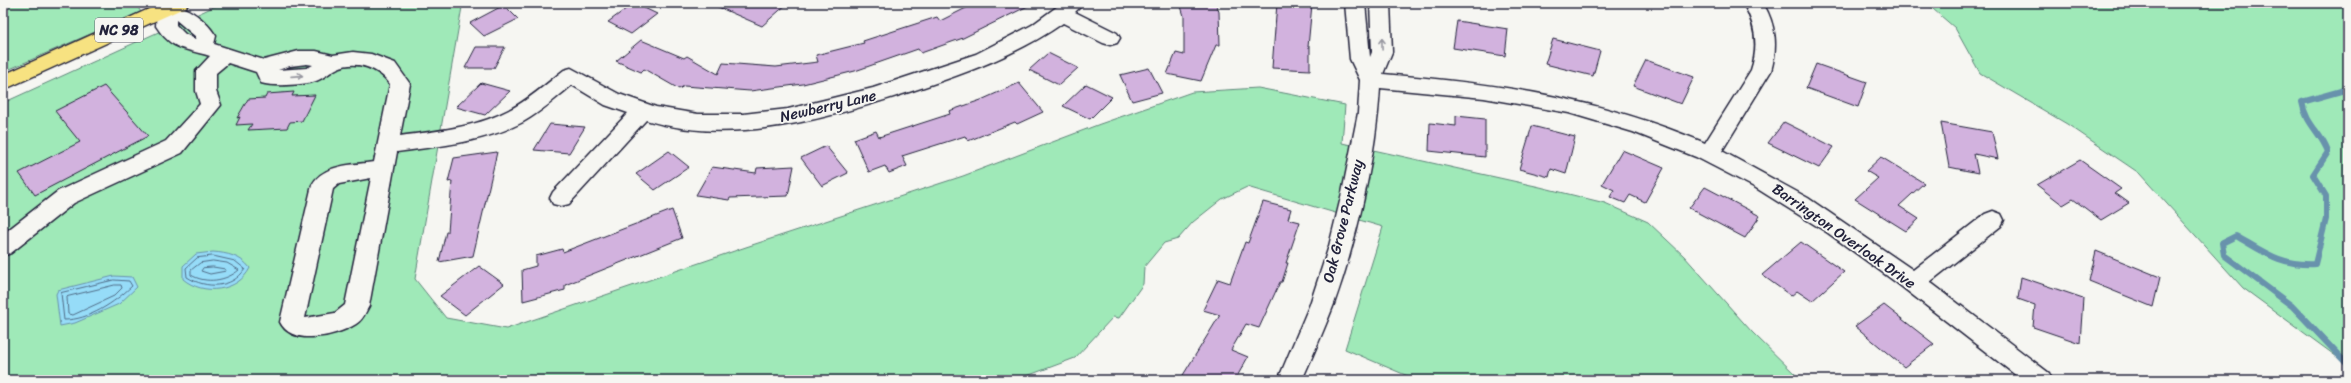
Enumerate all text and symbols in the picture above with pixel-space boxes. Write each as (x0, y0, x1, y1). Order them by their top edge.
road number: NC 98 (95, 18, 143, 42)
one-way arrow (1378, 38, 1386, 51)
one-way arrow (290, 72, 303, 79)
street label: Newberry Lane (777, 82, 879, 130)
street label: Oak Grove Parkway (1315, 156, 1371, 286)
street label: Barrington Overlook Drive (1767, 176, 1922, 296)

